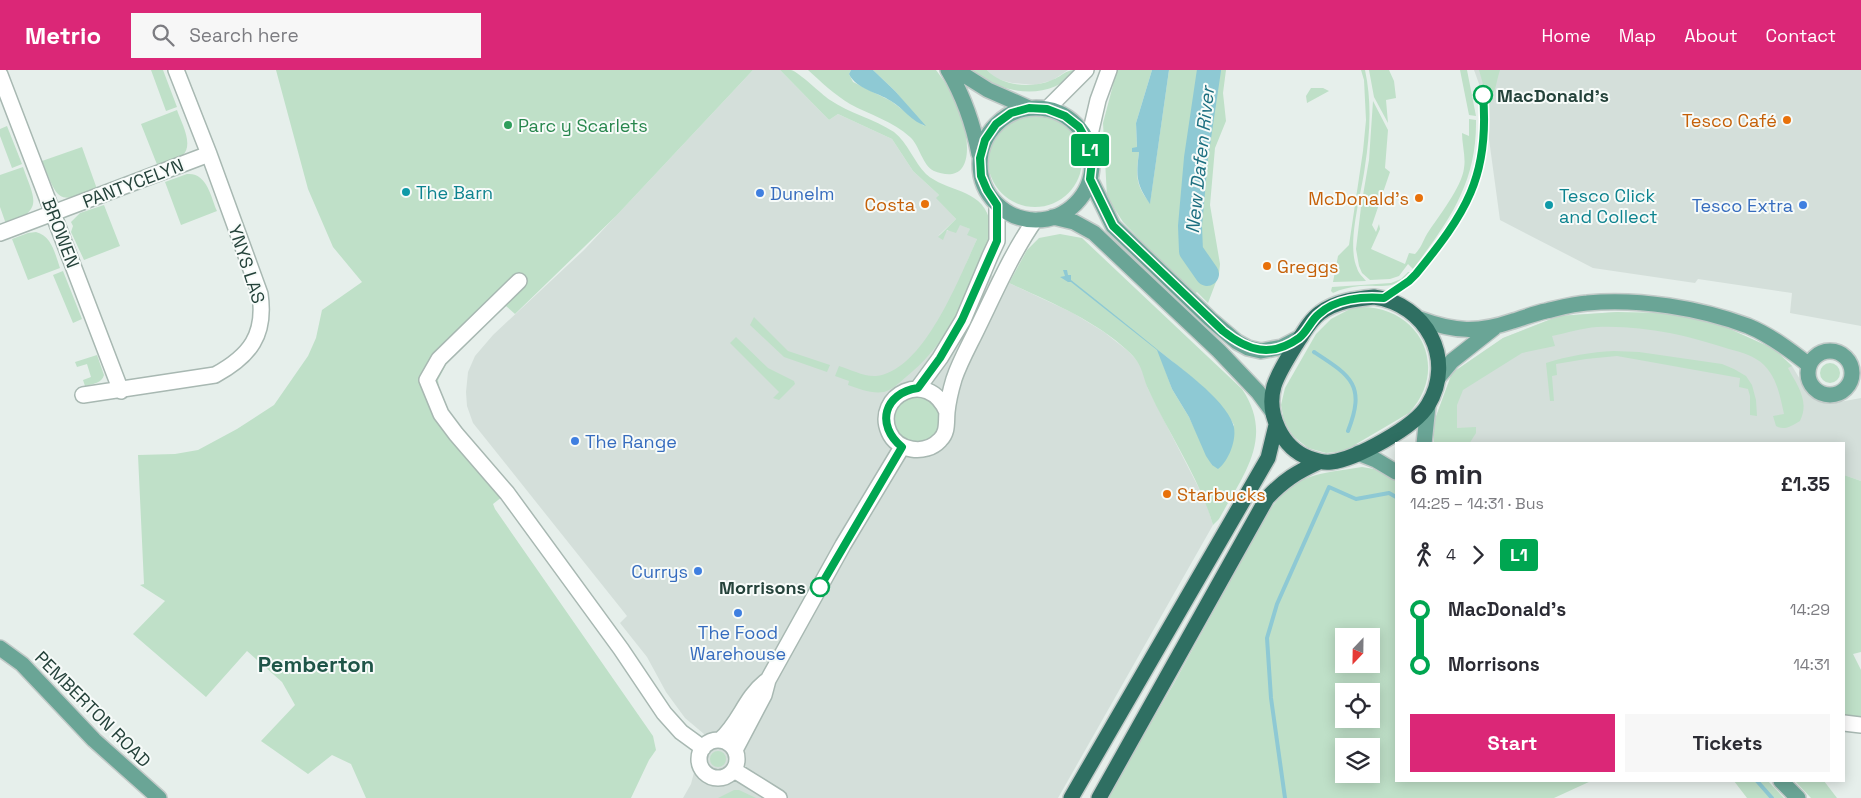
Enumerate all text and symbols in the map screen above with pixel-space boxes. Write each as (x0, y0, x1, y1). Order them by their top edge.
search box (131, 13, 481, 58)
text: Metrio (25, 20, 101, 51)
icon: search (149, 21, 177, 49)
text: Search here (189, 23, 299, 48)
text: Home (1542, 24, 1591, 47)
text: Map (1619, 24, 1656, 47)
text: About (1684, 24, 1738, 47)
text: Contact (1766, 24, 1836, 47)
water label: New Dafen River (1180, 84, 1220, 235)
place label: MacDonald's (1497, 84, 1609, 107)
marker: MacDonald's (1473, 85, 1493, 105)
place label: Tesco Café (1682, 109, 1777, 132)
place label: Parc y Scarlets (518, 114, 648, 137)
marker: Tesco Café (1781, 114, 1793, 126)
marker: Parc y Scarlets (502, 119, 514, 131)
line badge: L1 (1068, 134, 1112, 166)
text: L1 (1081, 138, 1099, 161)
street label: PANTYCELYN (79, 153, 187, 213)
place label: The Barn (416, 181, 493, 204)
place label: Dunelm (770, 182, 835, 205)
place label: Tesco Click and Collect (1559, 184, 1657, 228)
marker: The Barn (400, 186, 412, 198)
marker: Dunelm (754, 187, 766, 199)
place label: McDonald's (1308, 187, 1409, 210)
marker: McDonald's (1413, 192, 1425, 204)
place label: Costa (864, 193, 915, 216)
place label: Tesco Extra (1692, 194, 1793, 217)
street label: BROWEN (37, 195, 85, 271)
marker: Costa (919, 198, 931, 210)
marker: Tesco Click and Collect (1543, 199, 1555, 211)
marker: Tesco Extra (1797, 199, 1809, 211)
street label: YNYS LAS (223, 222, 271, 306)
place label: Greggs (1277, 255, 1339, 278)
marker: Greggs (1261, 260, 1273, 272)
place label: The Range (585, 430, 677, 453)
marker: The Range (569, 435, 581, 447)
text: 6 min (1410, 456, 1483, 492)
text: £1.35 (1781, 472, 1830, 497)
place label: Starbucks (1177, 483, 1266, 506)
marker: Starbucks (1161, 488, 1173, 500)
text: 14:25 – 14:31 · Bus (1410, 493, 1544, 514)
icon: walk (1410, 541, 1438, 569)
icon: forward (1464, 541, 1492, 569)
text: L1 (1510, 543, 1528, 566)
text: 4 (1446, 544, 1456, 565)
place label: Currys (631, 560, 688, 583)
marker: Currys (692, 565, 704, 577)
place label: Morrisons (719, 576, 806, 599)
marker: Morrisons (810, 577, 830, 597)
text: MacDonald's (1448, 597, 1566, 622)
text: 14:29 (1790, 599, 1830, 620)
marker: The Food Warehouse (732, 607, 744, 619)
place label: The Food Warehouse (690, 621, 786, 665)
north arrow (1335, 628, 1380, 672)
map controls (1335, 628, 1380, 783)
street label: PEMBERTON ROAD (30, 646, 156, 772)
district label: Pemberton (258, 650, 374, 678)
text: Morrisons (1448, 652, 1540, 677)
text: 14:31 (1793, 654, 1830, 675)
button: locate (1335, 683, 1380, 728)
button: Start (1410, 714, 1615, 772)
button: Tickets (1625, 714, 1830, 772)
button: layers (1335, 738, 1380, 783)

